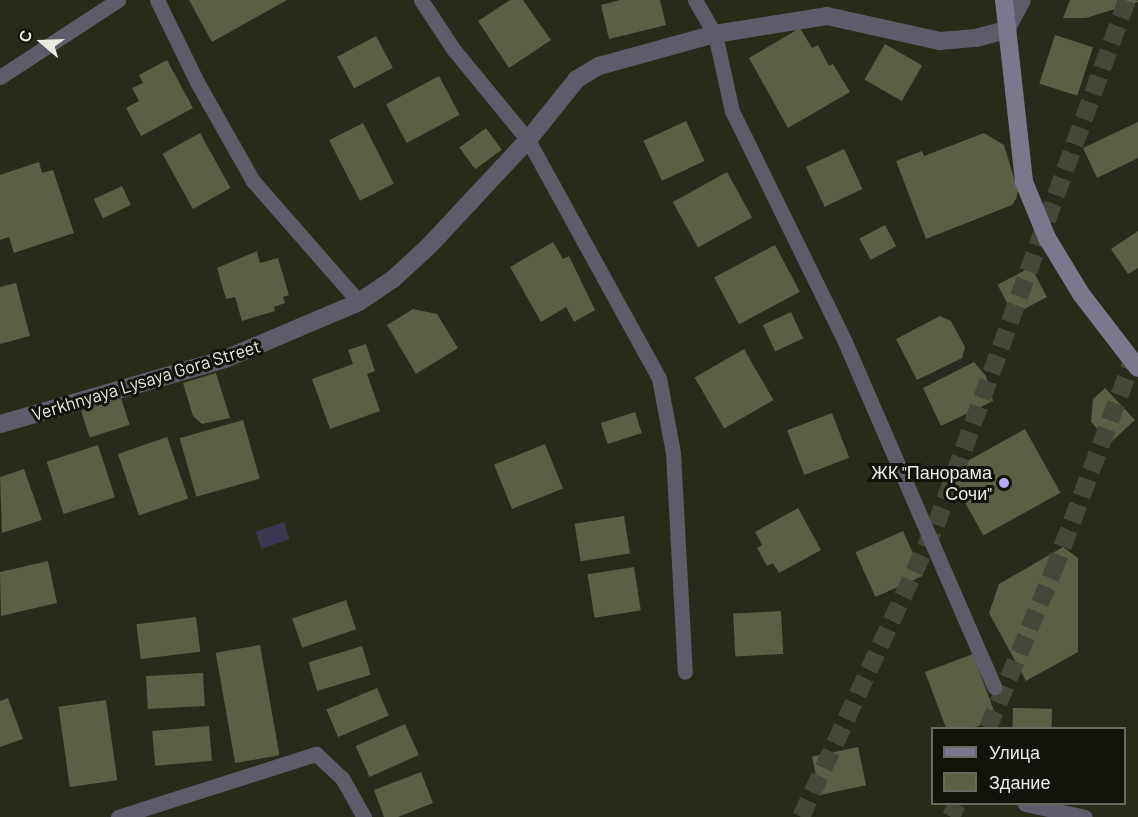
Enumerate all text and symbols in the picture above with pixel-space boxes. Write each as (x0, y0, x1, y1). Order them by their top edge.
north arrow (12, 12, 72, 72)
text: С (14, 27, 35, 45)
street label: Verkhnyaya Lysaya Gora Street (29, 335, 263, 425)
place label: ЖК "Панорама Сочи" (871, 462, 992, 504)
marker: ЖК "Панорама Сочи" (997, 476, 1011, 490)
legend (931, 727, 1126, 805)
text: Улица (989, 741, 1040, 763)
text: Здание (989, 771, 1050, 793)

